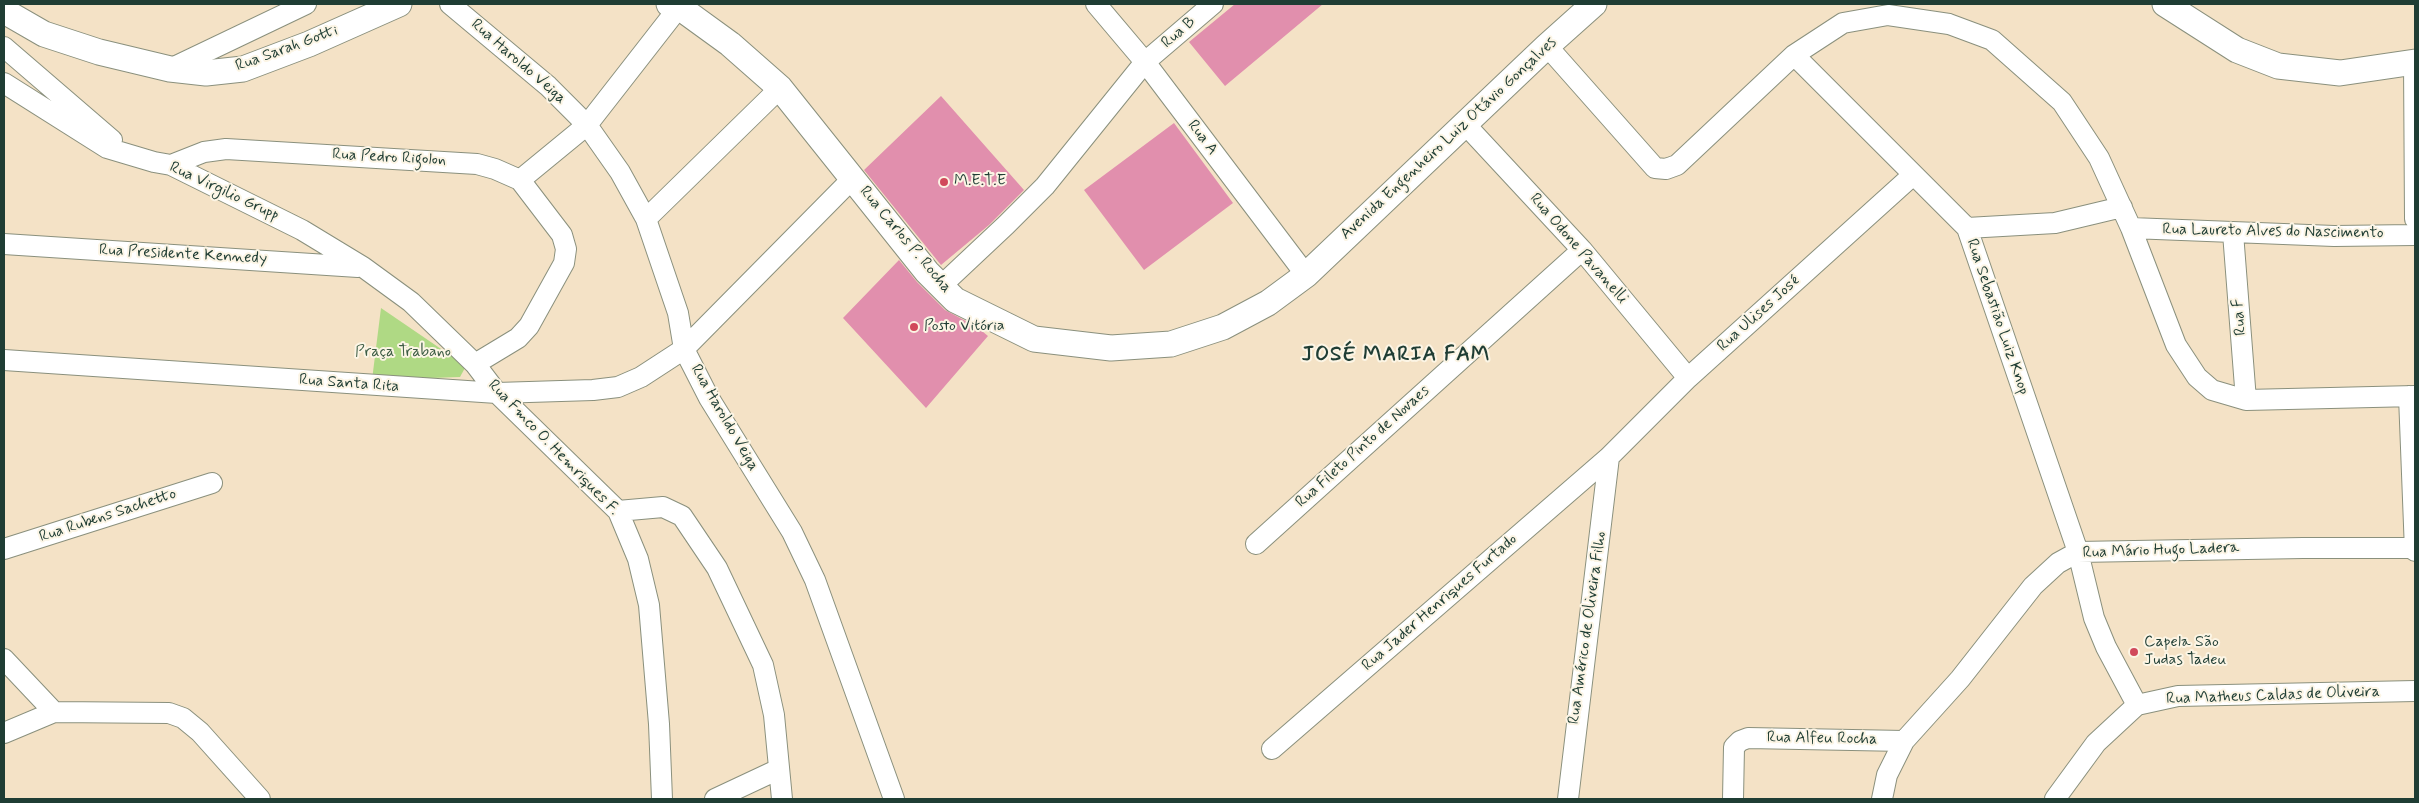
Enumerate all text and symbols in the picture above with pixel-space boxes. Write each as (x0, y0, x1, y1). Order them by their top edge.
street label: Rua B (1158, 13, 1200, 53)
street label: Rua Haroldo Veiga (466, 15, 570, 109)
street label: Rua Sarah Gotti (233, 22, 341, 76)
street label: Avenida Engenheiro Luiz Otávio Gonçalves (1337, 34, 1561, 244)
street label: Rua A (1183, 117, 1221, 159)
street label: Rua Pedro Rigolon (332, 145, 446, 171)
street label: Rua Virgilio Grupp (166, 158, 282, 226)
place label: M.E.T.E (954, 172, 1006, 192)
marker: M.E.T.E (938, 176, 950, 188)
street label: Rua Carlos P. Rocha (855, 183, 955, 297)
street label: Rua Odone Pavanelli (1525, 190, 1631, 308)
street label: Rua Laureto Alves do Nascimento (2162, 220, 2384, 244)
street label: Rua Sebastião Luiz Knop (1961, 237, 2033, 397)
street label: Rua Presidente Kennedy (99, 241, 267, 269)
street label: Rua Ulises José (1714, 272, 1804, 356)
street label: Rua F (2229, 298, 2251, 336)
place label: Posto Vitória (924, 317, 1005, 337)
marker: Posto Vitória (908, 321, 920, 333)
park label: Praça Trabano (355, 343, 451, 363)
district label: JOSÉ MARIA FAM (1300, 343, 1492, 369)
street label: Rua Haroldo Veiga (686, 361, 762, 475)
street label: Rua Santa Rita (298, 371, 400, 397)
street label: Rua Fmco O. Hemriques F. (483, 376, 623, 520)
street label: Rua Fileto Pinto de Novaes (1292, 382, 1434, 512)
street label: Rua Rubens Sachetto (37, 485, 179, 547)
street label: Rua Jader Henriques Furtado (1359, 530, 1521, 676)
street label: Rua Américo de Oliveira Filho (1565, 530, 1611, 726)
street label: Rua Mário Hugo Ladera (2082, 539, 2240, 563)
place label: Capela São Judas Tadeu (2144, 633, 2226, 671)
marker: Capela São Judas Tadeu (2128, 646, 2140, 658)
street label: Rua Matheus Caldas de Oliveira (2166, 683, 2380, 709)
street label: Rua Alfeu Rocha (1767, 728, 1877, 750)

